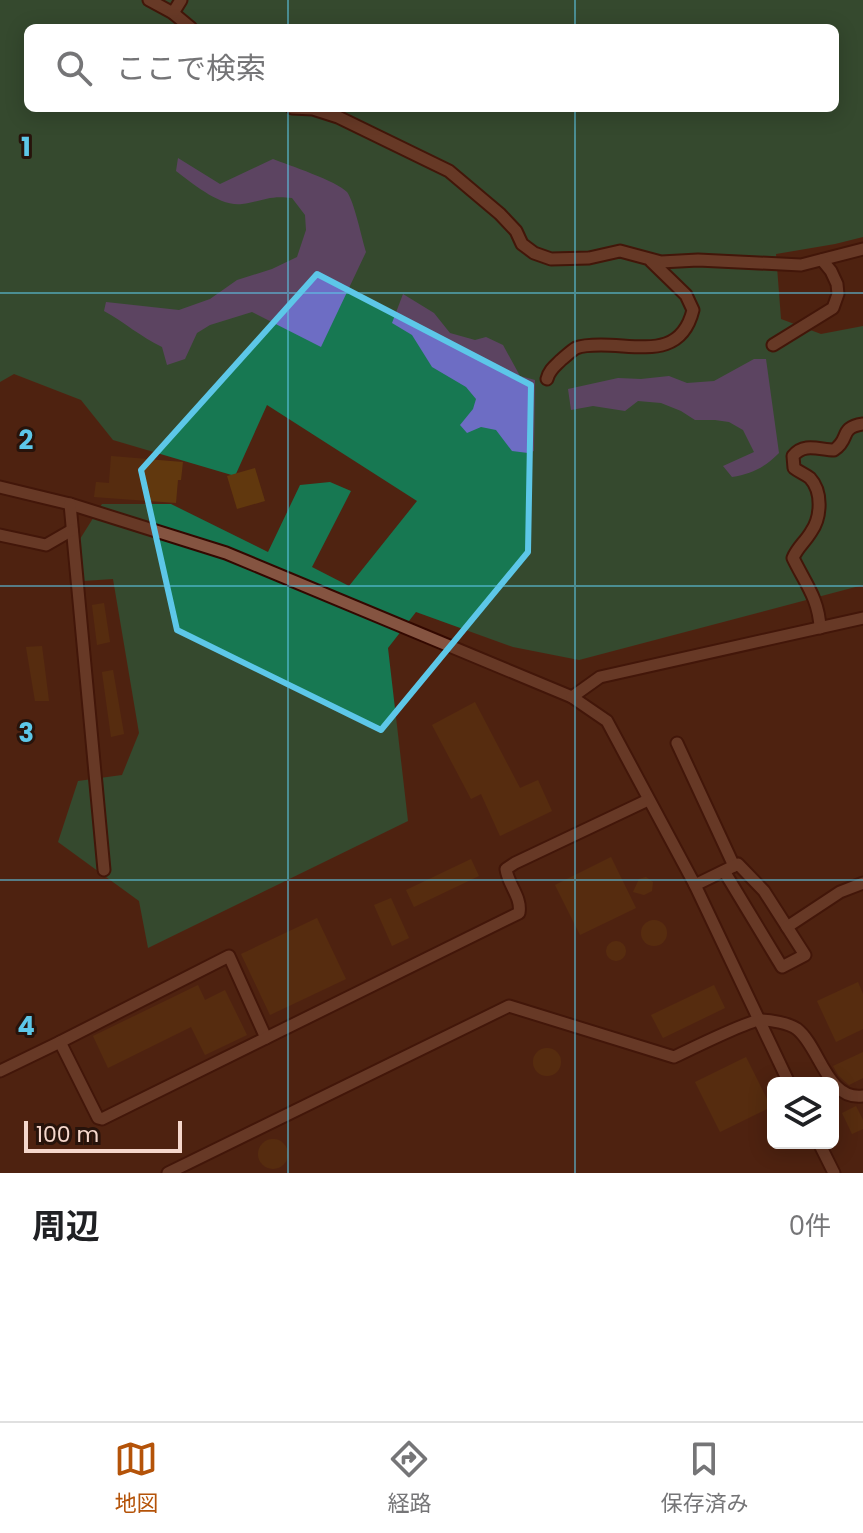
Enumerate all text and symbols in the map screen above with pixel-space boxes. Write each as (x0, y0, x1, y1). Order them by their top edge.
search box (24, 24, 839, 112)
icon: search (52, 46, 96, 90)
text: ここで検索 (116, 47, 266, 90)
text: 1 (21, 129, 31, 165)
text: 2 (19, 422, 34, 458)
text: 3 (18, 715, 34, 751)
text: 4 (17, 1008, 35, 1044)
map controls (767, 1077, 839, 1149)
button: layers (767, 1077, 839, 1149)
scale bar (24, 1117, 182, 1153)
text: 100 m (36, 1119, 99, 1150)
text: 周辺 (32, 1202, 100, 1250)
text: 0件 (789, 1208, 831, 1244)
tab: 地図 (114, 1437, 159, 1520)
tab: 経路 (387, 1437, 432, 1520)
tab: 保存済み (660, 1437, 749, 1520)

